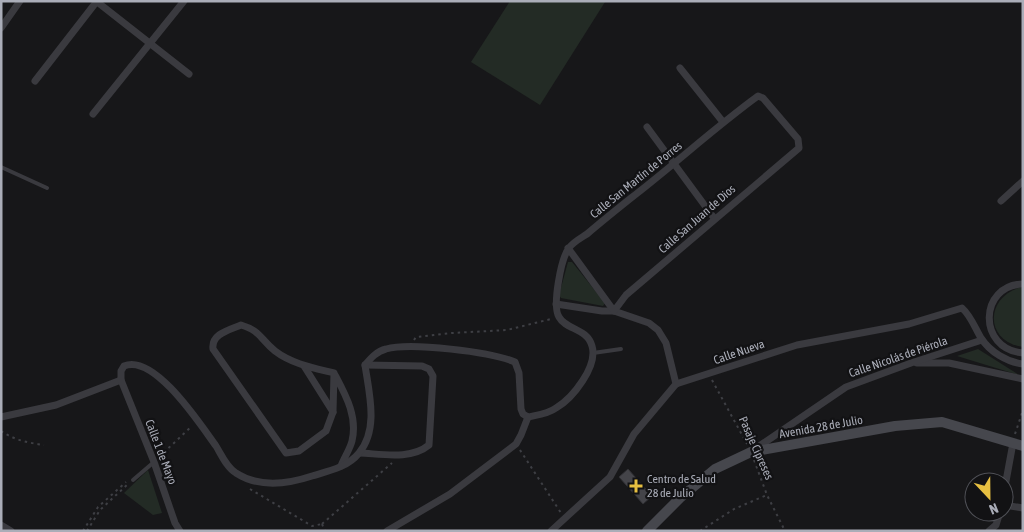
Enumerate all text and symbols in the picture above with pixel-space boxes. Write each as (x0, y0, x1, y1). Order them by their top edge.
street label: Calle San Martín de Porres (587, 139, 685, 221)
street label: Calle San Juan de Dios (656, 182, 738, 256)
street label: Calle Nicolás de Piérola (847, 334, 949, 380)
street label: Calle Nueva (712, 337, 766, 367)
street label: Avenida 28 de Julio (778, 413, 864, 441)
street label: Pasaje Cipreses (736, 414, 776, 482)
street label: Calle 1 de Mayo (142, 418, 180, 487)
place label: Centro de Salud 28 de Julio (647, 472, 716, 500)
north arrow (964, 472, 1014, 522)
marker: Centro de Salud 28 de Julio (629, 479, 643, 493)
text: N (987, 500, 1001, 518)

